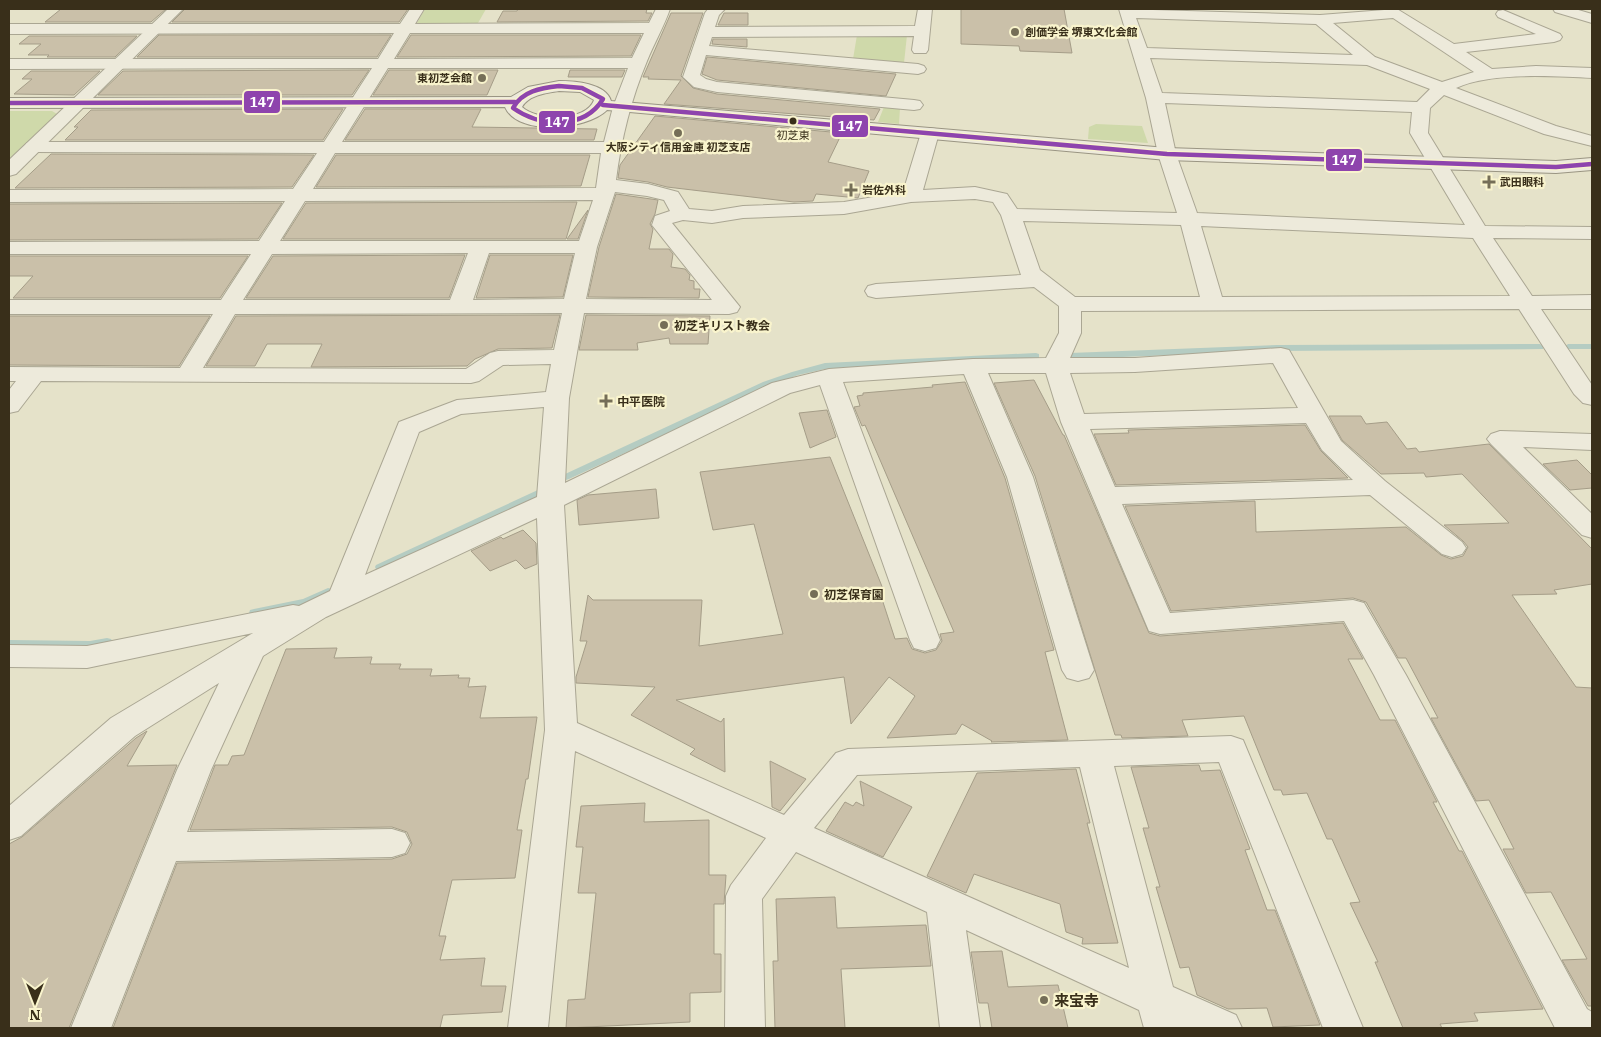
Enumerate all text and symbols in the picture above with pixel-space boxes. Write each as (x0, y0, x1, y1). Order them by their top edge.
place label: 創価学会 堺東文化会館 (1025, 25, 1138, 39)
marker: 創価学会 堺東文化会館 (1009, 26, 1021, 38)
place label: 東初芝会館 (417, 71, 472, 85)
marker: 東初芝会館 (476, 72, 488, 84)
line badge: 147 (243, 90, 281, 114)
text: 147 (249, 93, 275, 111)
line badge: 147 (538, 110, 576, 134)
text: 147 (544, 113, 570, 131)
line badge: 147 (831, 114, 869, 138)
marker: 初芝東 (788, 116, 798, 126)
text: 147 (837, 117, 863, 135)
marker: 大阪シティ信用金庫 初芝支店 (672, 127, 684, 139)
place label: 初芝東 (777, 128, 810, 142)
place label: 大阪シティ信用金庫 初芝支店 (606, 140, 750, 154)
line badge: 147 (1325, 148, 1363, 172)
text: 147 (1331, 151, 1357, 169)
marker: 武田眼科 (1482, 175, 1496, 189)
place label: 武田眼科 (1500, 175, 1544, 189)
marker: 岩佐外科 (844, 183, 858, 197)
place label: 岩佐外科 (862, 183, 906, 197)
place label: 初芝キリスト教会 (674, 318, 770, 333)
marker: 初芝キリスト教会 (658, 319, 670, 331)
marker: 中平医院 (599, 394, 613, 408)
place label: 中平医院 (617, 394, 665, 409)
place label: 初芝保育園 (824, 587, 884, 602)
marker: 初芝保育園 (808, 588, 820, 600)
north arrow (10, 977, 60, 1027)
place label: 来宝寺 (1054, 991, 1099, 1010)
marker: 来宝寺 (1038, 994, 1050, 1006)
text: N (29, 1006, 41, 1024)

